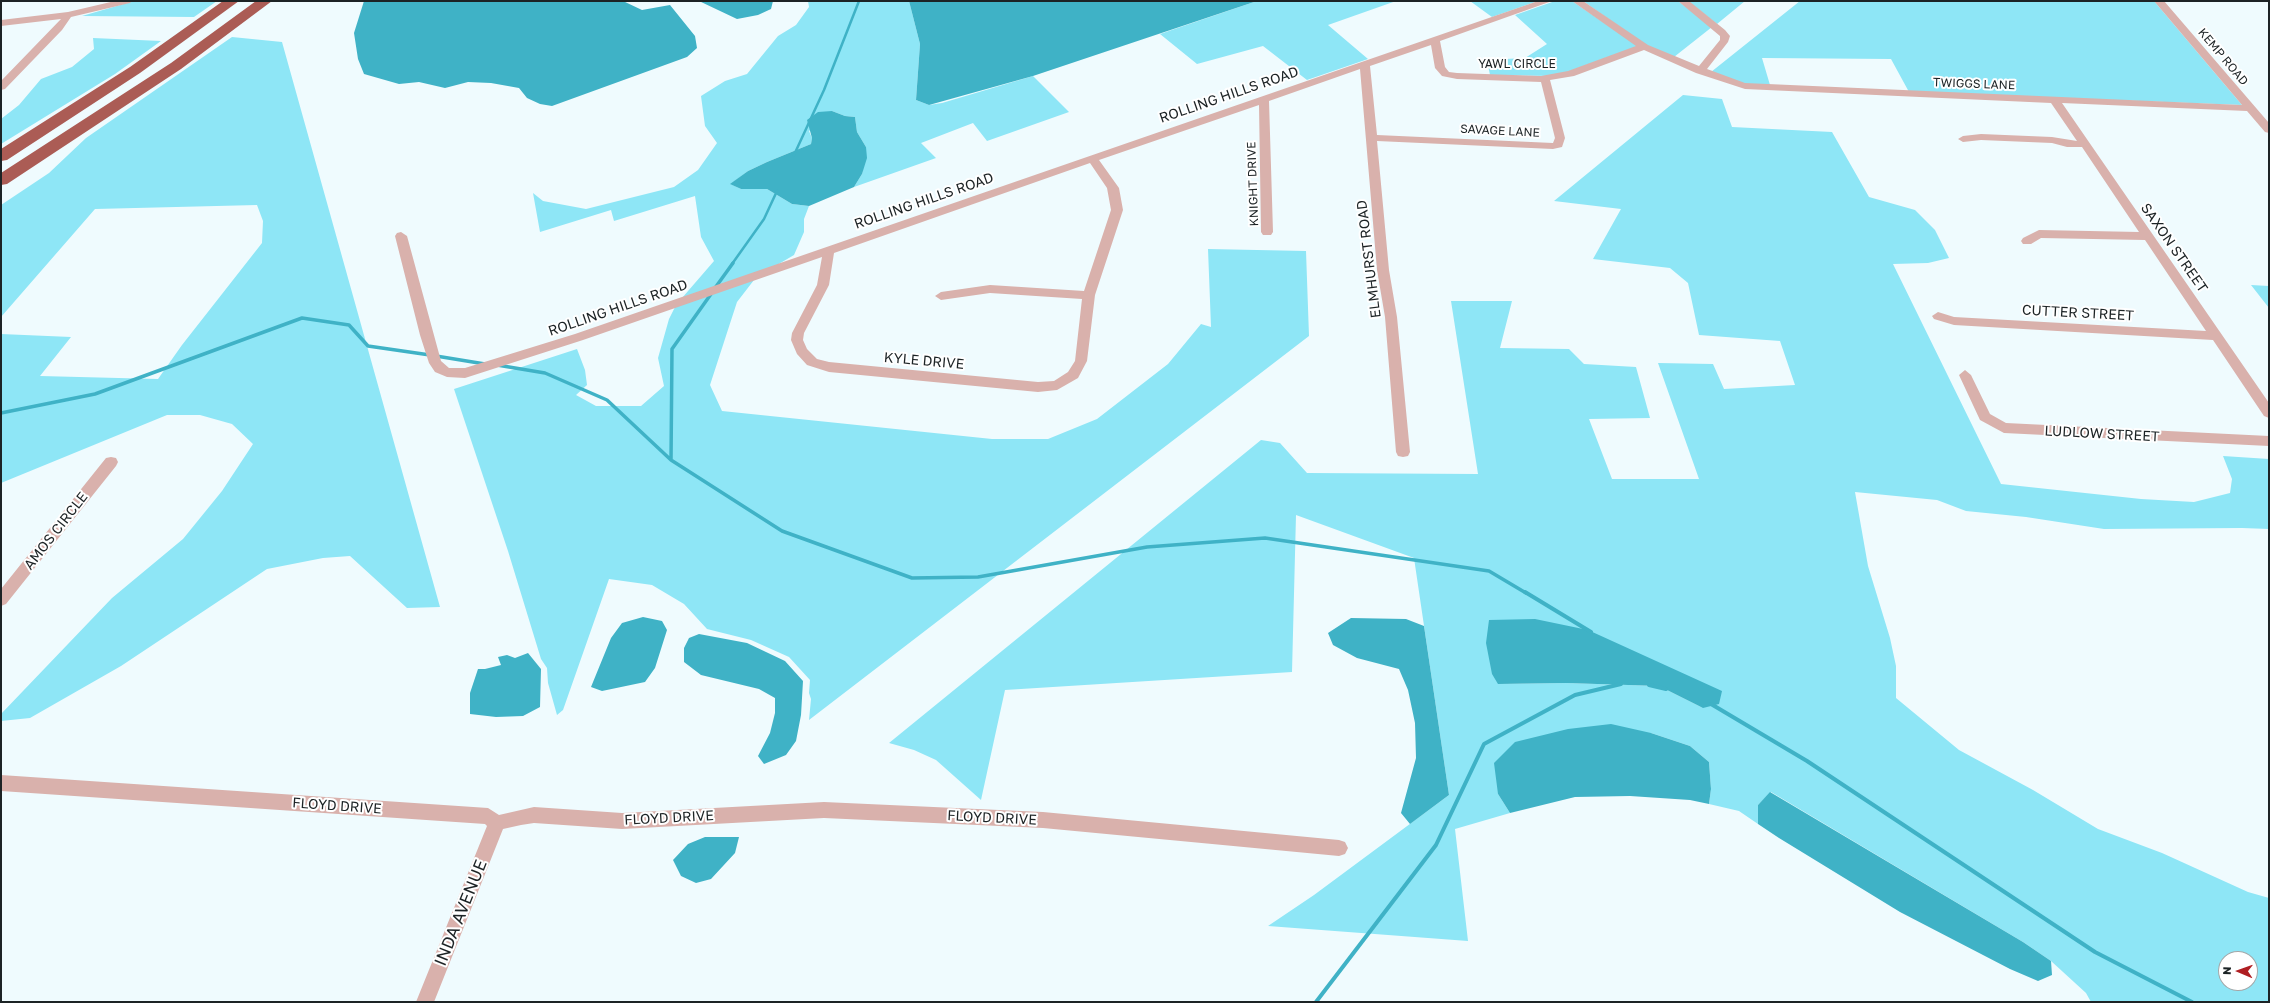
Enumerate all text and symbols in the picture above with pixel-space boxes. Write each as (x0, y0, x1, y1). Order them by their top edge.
street label: KEMP ROAD (2195, 26, 2251, 88)
street label: YAWL CIRCLE (1478, 57, 1556, 71)
street label: ROLLING HILLS ROAD (1157, 63, 1301, 127)
street label: TWIGGS LANE (1933, 75, 2015, 93)
street label: SAVAGE LANE (1460, 122, 1540, 140)
street label: KNIGHT DRIVE (1244, 141, 1262, 227)
street label: ROLLING HILLS ROAD (852, 169, 996, 233)
street label: ELMHURST ROAD (1353, 199, 1385, 319)
street label: SAXON STREET (2137, 200, 2211, 296)
street label: ROLLING HILLS ROAD (546, 276, 690, 340)
street label: CUTTER STREET (2022, 302, 2134, 324)
street label: KYLE DRIVE (883, 349, 965, 373)
street label: LUDLOW STREET (2044, 423, 2160, 445)
street label: AMOS CIRCLE (21, 489, 91, 573)
street label: FLOYD DRIVE (292, 794, 382, 818)
street label: FLOYD DRIVE (624, 807, 714, 829)
street label: FLOYD DRIVE (947, 807, 1037, 829)
street label: INDA AVENUE (430, 857, 492, 969)
north arrow (2218, 951, 2258, 991)
text: N (2220, 966, 2233, 975)

